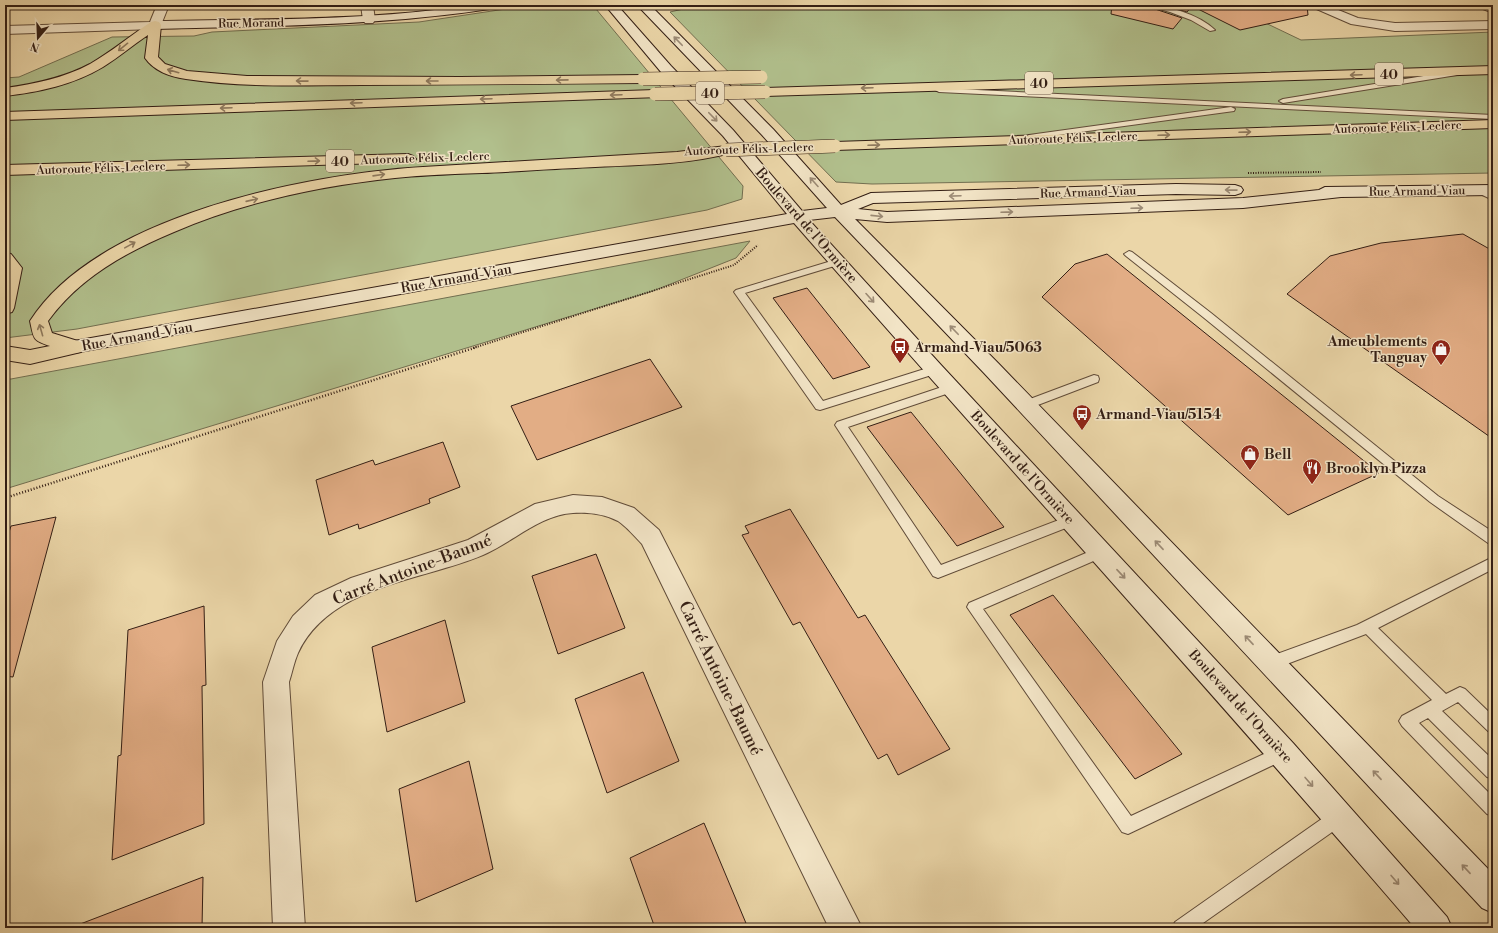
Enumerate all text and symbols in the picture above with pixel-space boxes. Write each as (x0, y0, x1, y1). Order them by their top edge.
street label: Rue Morand (218, 15, 284, 32)
north arrow (18, 18, 58, 58)
one-way arrow (673, 36, 683, 46)
text: N (28, 38, 41, 55)
one-way arrow (117, 43, 128, 51)
road number: 40 (1375, 63, 1403, 85)
one-way arrow (167, 67, 180, 74)
one-way arrow (1350, 71, 1363, 79)
road number: 40 (1025, 72, 1053, 94)
one-way arrow (556, 76, 569, 84)
one-way arrow (296, 77, 309, 85)
one-way arrow (426, 77, 439, 85)
road number: 40 (696, 82, 724, 104)
one-way arrow (861, 85, 874, 92)
one-way arrow (610, 92, 623, 99)
one-way arrow (480, 95, 493, 103)
one-way arrow (350, 100, 363, 107)
one-way arrow (220, 104, 233, 112)
one-way arrow (709, 112, 718, 122)
street label: Autoroute Félix-Leclerc (1331, 118, 1462, 137)
street label: Autoroute Félix-Leclerc (1007, 129, 1138, 148)
one-way arrow (1238, 129, 1251, 136)
one-way arrow (1157, 131, 1170, 139)
street label: Autoroute Félix-Leclerc (683, 140, 814, 159)
one-way arrow (867, 141, 880, 149)
street label: Autoroute Félix-Leclerc (359, 149, 490, 168)
road number: 40 (326, 150, 354, 172)
one-way arrow (307, 158, 320, 165)
street label: Autoroute Félix-Leclerc (35, 159, 166, 178)
one-way arrow (177, 161, 190, 169)
street label: Boulevard de l'Ormière (751, 164, 861, 287)
one-way arrow (372, 171, 385, 179)
one-way arrow (809, 177, 818, 187)
street label: Rue Armand-Viau (1040, 183, 1137, 202)
street label: Rue Armand-Viau (1369, 183, 1466, 200)
one-way arrow (1225, 186, 1238, 194)
one-way arrow (949, 192, 962, 199)
one-way arrow (245, 195, 258, 203)
one-way arrow (1130, 204, 1143, 212)
one-way arrow (1000, 208, 1013, 216)
one-way arrow (870, 212, 883, 219)
one-way arrow (124, 241, 136, 249)
street label: Rue Armand-Viau (399, 260, 513, 298)
one-way arrow (866, 293, 875, 304)
street label: Rue Armand-Viau (80, 318, 194, 356)
one-way arrow (37, 324, 44, 337)
one-way arrow (949, 325, 959, 335)
place label: Ameublements Tanguay (1326, 333, 1428, 367)
bus stop icon: Armand-Viau/5063 (889, 336, 911, 364)
shop icon: Ameublements Tanguay (1430, 338, 1452, 366)
place label: Armand-Viau/5063 (913, 339, 1042, 357)
bus stop icon: Armand-Viau/5154 (1071, 403, 1093, 431)
street label: Boulevard de l'Ormière (966, 406, 1078, 528)
place label: Armand-Viau/5154 (1095, 406, 1222, 424)
shop icon: Bell (1239, 443, 1261, 471)
place label: Bell (1264, 446, 1292, 464)
restaurant icon: Brooklyn Pizza (1301, 457, 1323, 485)
place label: Brooklyn Pizza (1326, 460, 1427, 478)
street label: Carré Antoine-Baumé (329, 529, 495, 611)
one-way arrow (1154, 540, 1164, 550)
one-way arrow (1116, 569, 1126, 579)
street label: Carré Antoine-Baumé (673, 598, 767, 759)
one-way arrow (1244, 635, 1254, 645)
street label: Boulevard de l'Ormière (1184, 645, 1296, 767)
one-way arrow (1372, 770, 1382, 780)
one-way arrow (1304, 777, 1313, 787)
one-way arrow (1461, 864, 1471, 874)
one-way arrow (1390, 875, 1399, 886)

